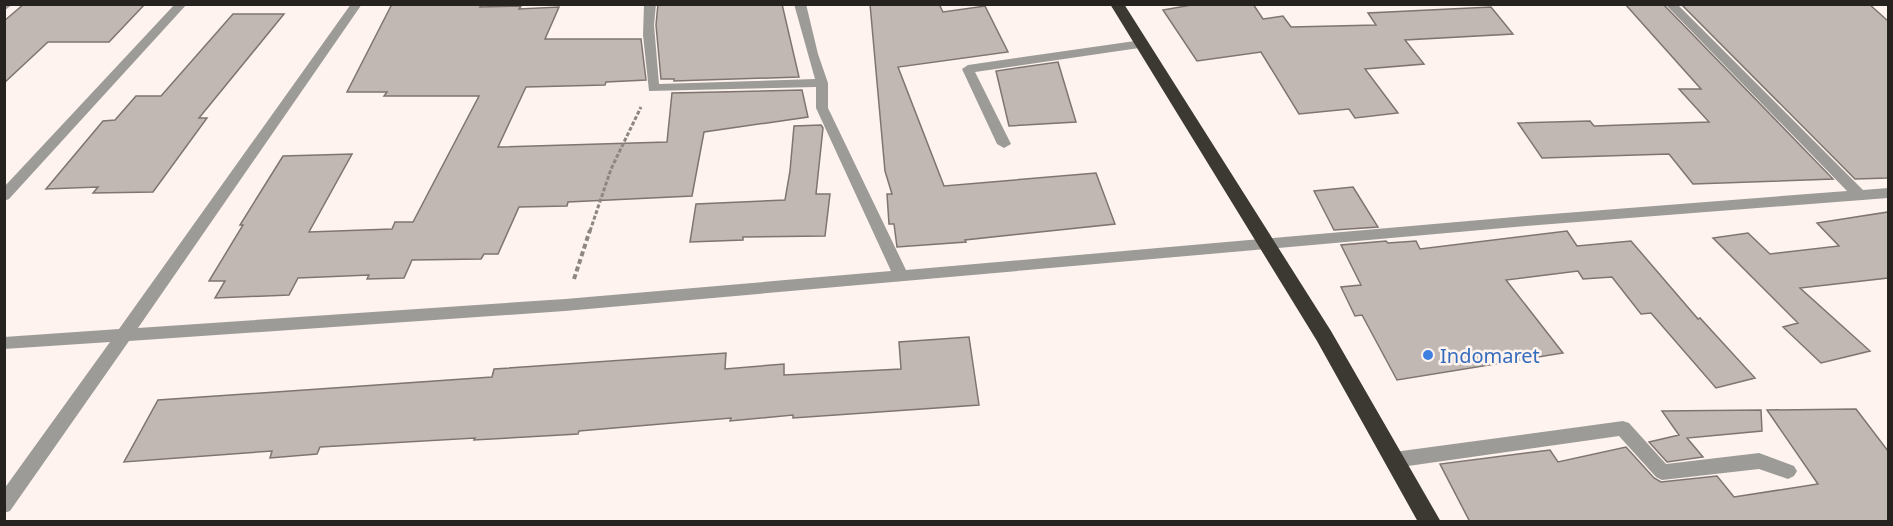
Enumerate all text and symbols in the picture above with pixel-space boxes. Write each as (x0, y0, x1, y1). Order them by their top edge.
place label: Indomaret (1440, 342, 1540, 369)
marker: Indomaret (1421, 348, 1435, 362)

